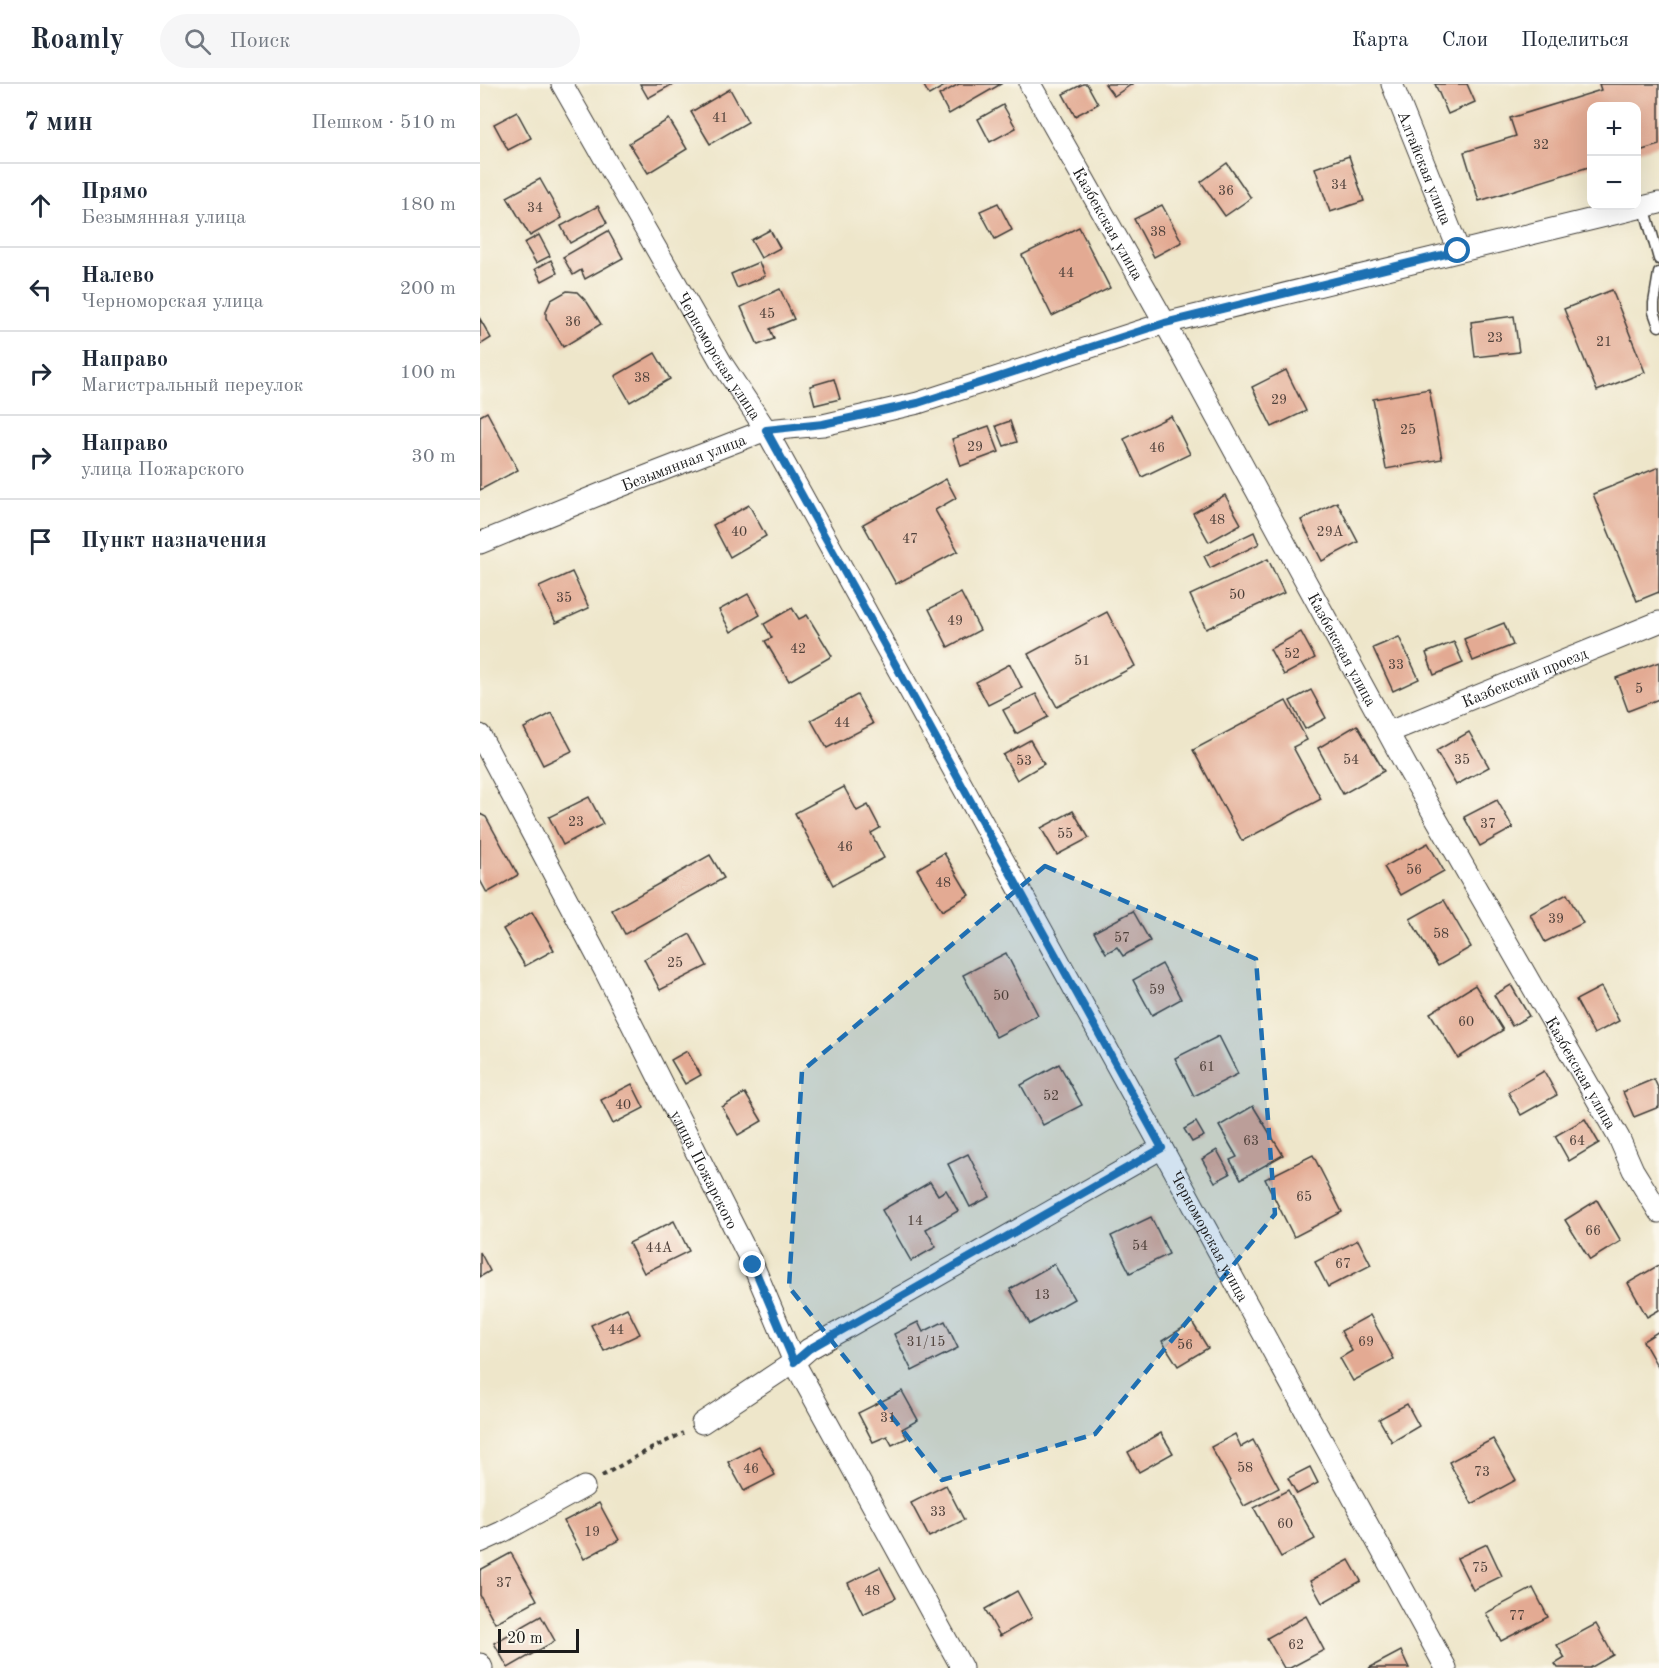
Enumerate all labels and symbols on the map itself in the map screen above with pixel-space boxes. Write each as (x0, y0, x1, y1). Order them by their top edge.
street label: Алтайская улица (1394, 109, 1454, 228)
house number: 41 (712, 111, 728, 125)
house number: 32 (1533, 138, 1549, 152)
street label: Казбекская улица (1069, 165, 1145, 283)
house number: 34 (1331, 178, 1347, 192)
house number: 36 (1218, 184, 1234, 198)
house number: 34 (527, 201, 543, 215)
house number: 38 (1150, 225, 1166, 239)
route start (1444, 237, 1470, 263)
house number: 44 (1058, 266, 1074, 280)
street label: Черноморская улица (673, 290, 763, 423)
house number: 45 (759, 307, 775, 321)
house number: 36 (565, 315, 581, 329)
house number: 23 (1487, 331, 1503, 345)
house number: 21 (1596, 335, 1612, 349)
house number: 38 (634, 371, 650, 385)
house number: 29 (1271, 393, 1287, 407)
house number: 25 (1400, 423, 1416, 437)
street label: Безымянная улица (620, 432, 749, 495)
house number: 29 (967, 440, 983, 454)
house number: 46 (1149, 441, 1165, 455)
house number: 48 (1209, 513, 1225, 527)
house number: 40 (731, 525, 747, 539)
house number: 29А (1317, 525, 1344, 539)
house number: 47 (902, 532, 918, 546)
house number: 50 (1229, 588, 1245, 602)
house number: 35 (556, 591, 572, 605)
street label: Казбекская улица (1304, 591, 1378, 710)
house number: 49 (947, 614, 963, 628)
house number: 42 (790, 642, 806, 656)
street label: Казбекский проезд (1460, 646, 1590, 711)
house number: 52 (1284, 647, 1300, 661)
house number: 51 (1074, 654, 1090, 668)
house number: 33 (1388, 658, 1404, 672)
house number: 5 (1635, 682, 1643, 696)
house number: 44 (834, 716, 850, 730)
house number: 54 (1343, 753, 1359, 767)
house number: 35 (1454, 753, 1470, 767)
house number: 53 (1016, 754, 1032, 768)
house number: 23 (568, 815, 584, 829)
house number: 37 (1480, 817, 1496, 831)
house number: 55 (1057, 827, 1073, 841)
house number: 46 (837, 840, 853, 854)
house number: 56 (1406, 863, 1422, 877)
house number: 48 (935, 876, 951, 890)
house number: 39 (1548, 912, 1564, 926)
house number: 58 (1433, 927, 1449, 941)
house number: 57 (1114, 931, 1130, 945)
house number: 25 (667, 956, 683, 970)
house number: 59 (1149, 983, 1165, 997)
house number: 50 (993, 989, 1009, 1003)
house number: 60 (1458, 1015, 1474, 1029)
street label: Казбекская улица (1541, 1015, 1618, 1132)
house number: 61 (1199, 1060, 1215, 1074)
house number: 52 (1043, 1089, 1059, 1103)
house number: 40 (615, 1098, 631, 1112)
street label: улица Пожарского (666, 1108, 740, 1232)
house number: 63 (1243, 1134, 1259, 1148)
house number: 64 (1569, 1134, 1585, 1148)
street label: Черноморская улица (1166, 1169, 1250, 1305)
house number: 65 (1296, 1190, 1312, 1204)
house number: 14 (907, 1214, 923, 1228)
house number: 66 (1585, 1224, 1601, 1238)
house number: 54 (1132, 1239, 1148, 1253)
house number: 44А (646, 1241, 673, 1255)
route end (739, 1251, 765, 1277)
house number: 67 (1335, 1257, 1351, 1271)
house number: 13 (1034, 1288, 1050, 1302)
house number: 44 (608, 1323, 624, 1337)
house number: 31/15 (907, 1335, 945, 1349)
house number: 69 (1358, 1335, 1374, 1349)
house number: 56 (1177, 1338, 1193, 1352)
house number: 31 (880, 1411, 896, 1425)
house number: 58 (1237, 1461, 1253, 1475)
house number: 46 (743, 1462, 759, 1476)
house number: 73 (1474, 1465, 1490, 1479)
house number: 33 (930, 1505, 946, 1519)
house number: 60 (1277, 1517, 1293, 1531)
house number: 19 (584, 1525, 600, 1539)
house number: 75 (1472, 1561, 1488, 1575)
house number: 37 (496, 1576, 512, 1590)
house number: 48 (864, 1584, 880, 1598)
house number: 77 (1509, 1609, 1525, 1623)
scale bar (498, 1626, 579, 1654)
house number: 62 (1288, 1638, 1304, 1652)

